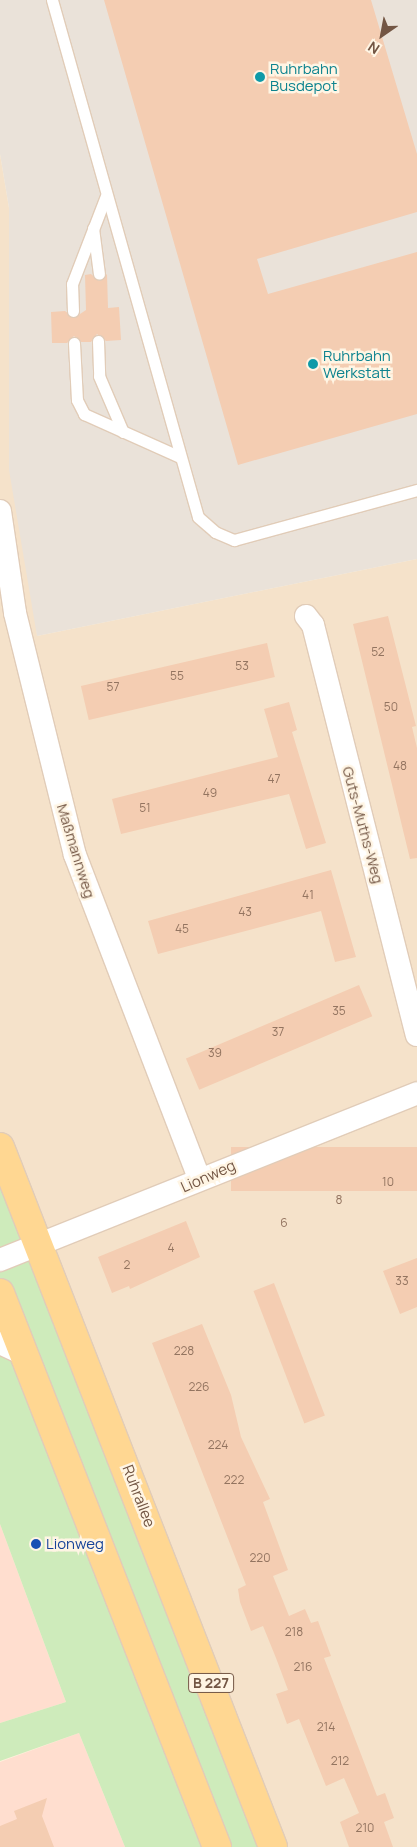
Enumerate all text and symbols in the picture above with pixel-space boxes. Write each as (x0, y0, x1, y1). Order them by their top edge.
north arrow (357, 10, 407, 60)
text: N (364, 37, 383, 59)
place label: Ruhrbahn Busdepot (270, 59, 338, 94)
marker: Ruhrbahn Busdepot (254, 71, 266, 83)
place label: Ruhrbahn Werkstatt (323, 346, 391, 381)
marker: Ruhrbahn Werkstatt (307, 358, 319, 370)
house number: 52 (371, 645, 385, 659)
house number: 53 (235, 659, 249, 673)
house number: 55 (170, 669, 184, 683)
house number: 57 (107, 680, 119, 694)
house number: 50 (384, 700, 398, 714)
house number: 48 (393, 759, 407, 773)
street label: Guts-Muths-Weg (339, 765, 387, 885)
house number: 47 (267, 772, 281, 786)
house number: 49 (203, 786, 217, 800)
house number: 51 (139, 801, 151, 815)
street label: Maßmannweg (53, 802, 99, 900)
house number: 41 (302, 888, 314, 902)
house number: 43 (238, 905, 252, 919)
house number: 45 (175, 922, 189, 936)
house number: 35 (332, 1004, 346, 1018)
house number: 37 (272, 1025, 284, 1039)
house number: 39 (208, 1046, 222, 1060)
street label: Lionweg (178, 1156, 238, 1196)
house number: 10 (382, 1175, 394, 1189)
house number: 8 (336, 1193, 342, 1207)
house number: 6 (280, 1216, 288, 1230)
house number: 4 (167, 1241, 175, 1255)
house number: 2 (124, 1258, 130, 1272)
house number: 33 (395, 1274, 409, 1288)
house number: 228 (174, 1344, 194, 1358)
house number: 226 (188, 1380, 210, 1394)
house number: 224 (208, 1438, 228, 1452)
street label: Ruhrallee (119, 1462, 159, 1530)
house number: 222 (224, 1473, 244, 1487)
place label: Lionweg (46, 1535, 104, 1553)
marker: Lionweg (30, 1538, 42, 1550)
house number: 220 (250, 1551, 270, 1565)
house number: 218 (285, 1625, 303, 1639)
house number: 216 (294, 1660, 312, 1674)
road number: B 227 (187, 1672, 235, 1695)
house number: 214 (317, 1720, 335, 1734)
house number: 212 (331, 1754, 349, 1768)
house number: 210 (356, 1821, 374, 1835)

